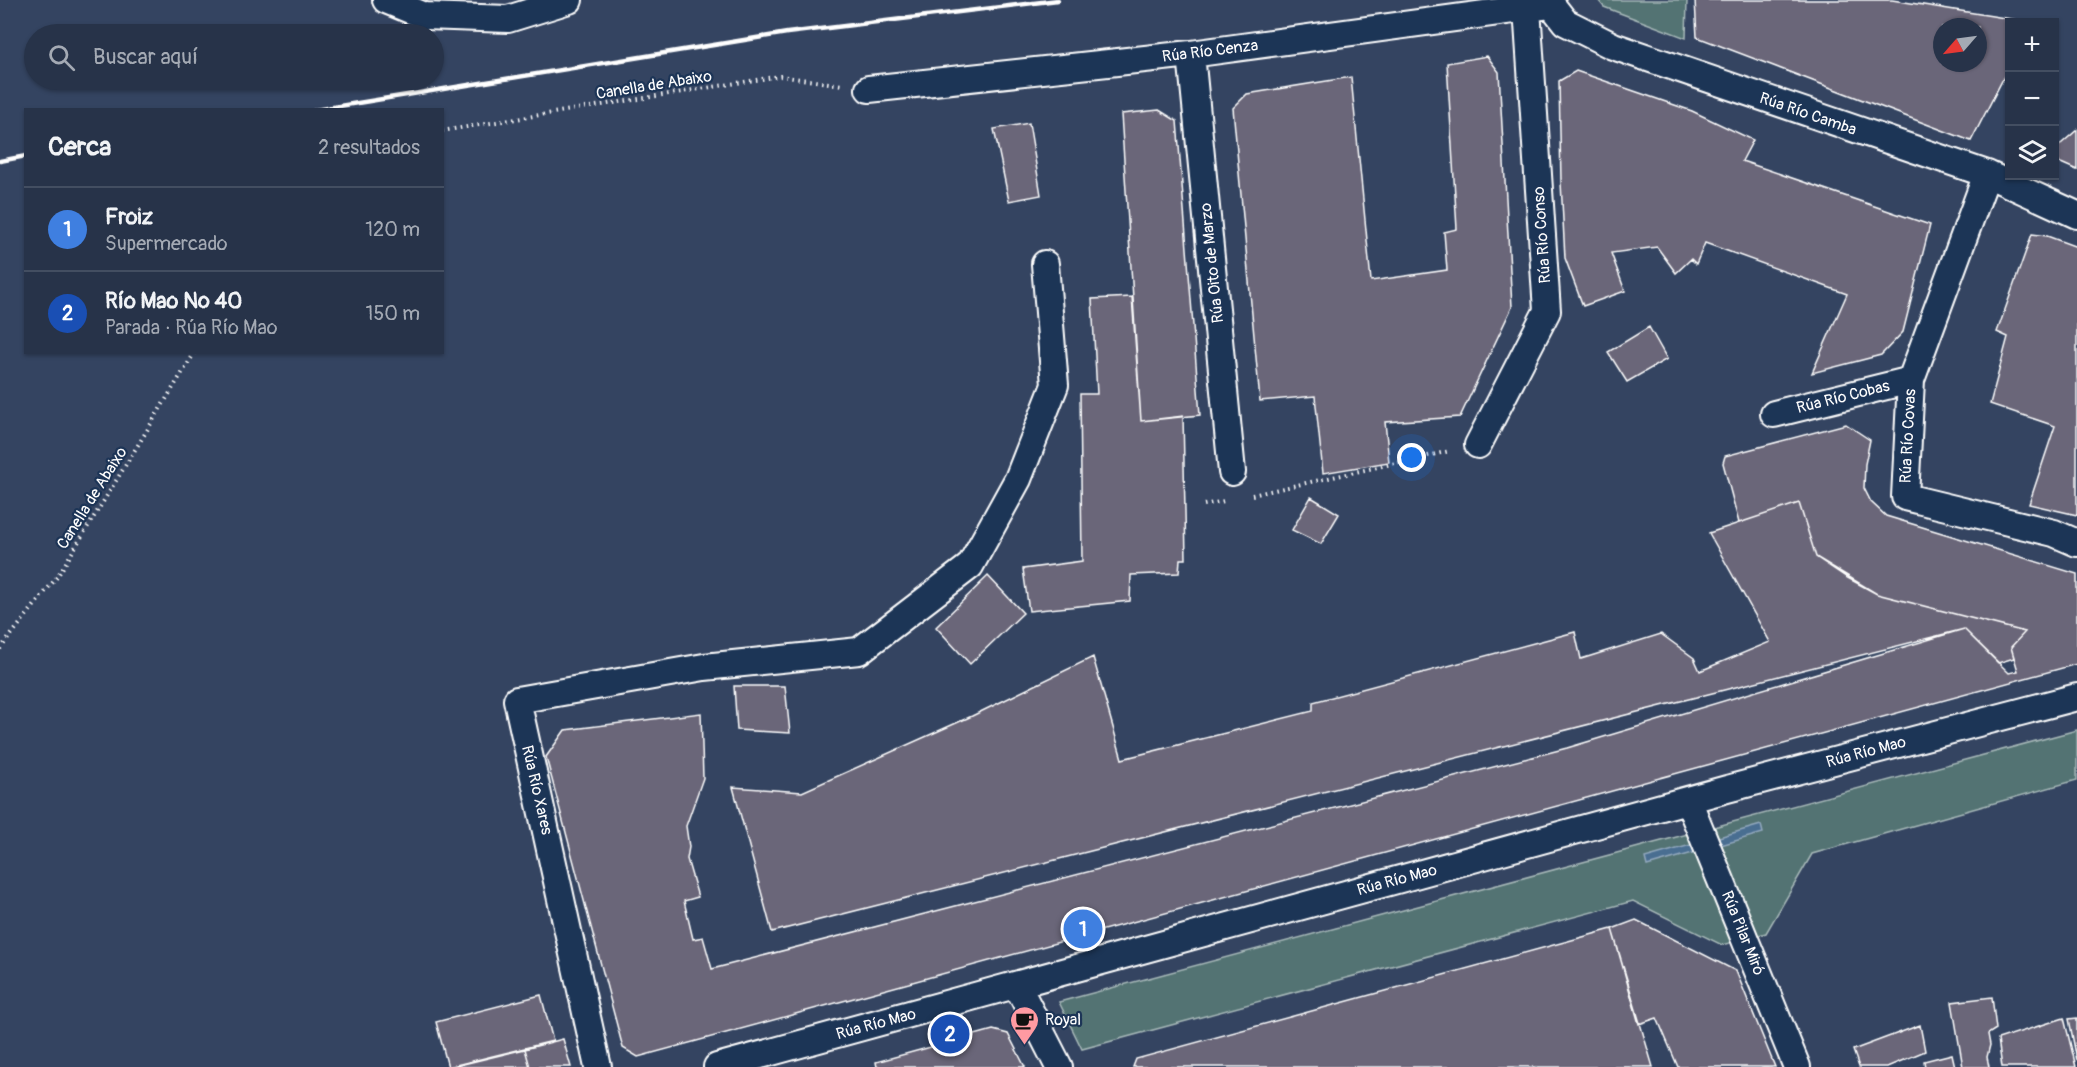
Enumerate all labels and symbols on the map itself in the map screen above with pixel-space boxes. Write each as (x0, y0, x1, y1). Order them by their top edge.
north arrow (1933, 18, 1987, 72)
street label: Rúa Río Cenza (1161, 35, 1259, 67)
street label: Canella de Abaixo (595, 66, 714, 104)
street label: Rúa Río Camba (1757, 88, 1859, 140)
street label: Rúa Río Conso (1529, 185, 1555, 284)
street label: Rúa Oito de Marzo (1196, 201, 1228, 324)
street label: Rúa Río Cobas (1794, 376, 1892, 418)
street label: Rúa Río Covas (1896, 388, 1920, 484)
street label: Canella de Abaixo (53, 443, 132, 553)
your location (1397, 443, 1426, 472)
street label: Rúa Río Mao (1824, 732, 1908, 772)
street label: Rúa Río Xares (517, 743, 557, 837)
street label: Rúa Río Mao (1355, 860, 1439, 900)
street label: Rúa Pilar Miró (1717, 888, 1769, 978)
pin: 1 (1064, 906, 1102, 952)
street label: Rúa Río Mao (834, 1004, 918, 1044)
cafe icon: Royal (1008, 1004, 1040, 1046)
place label: Royal (1045, 1010, 1081, 1030)
pin: 2 (930, 1012, 970, 1056)

